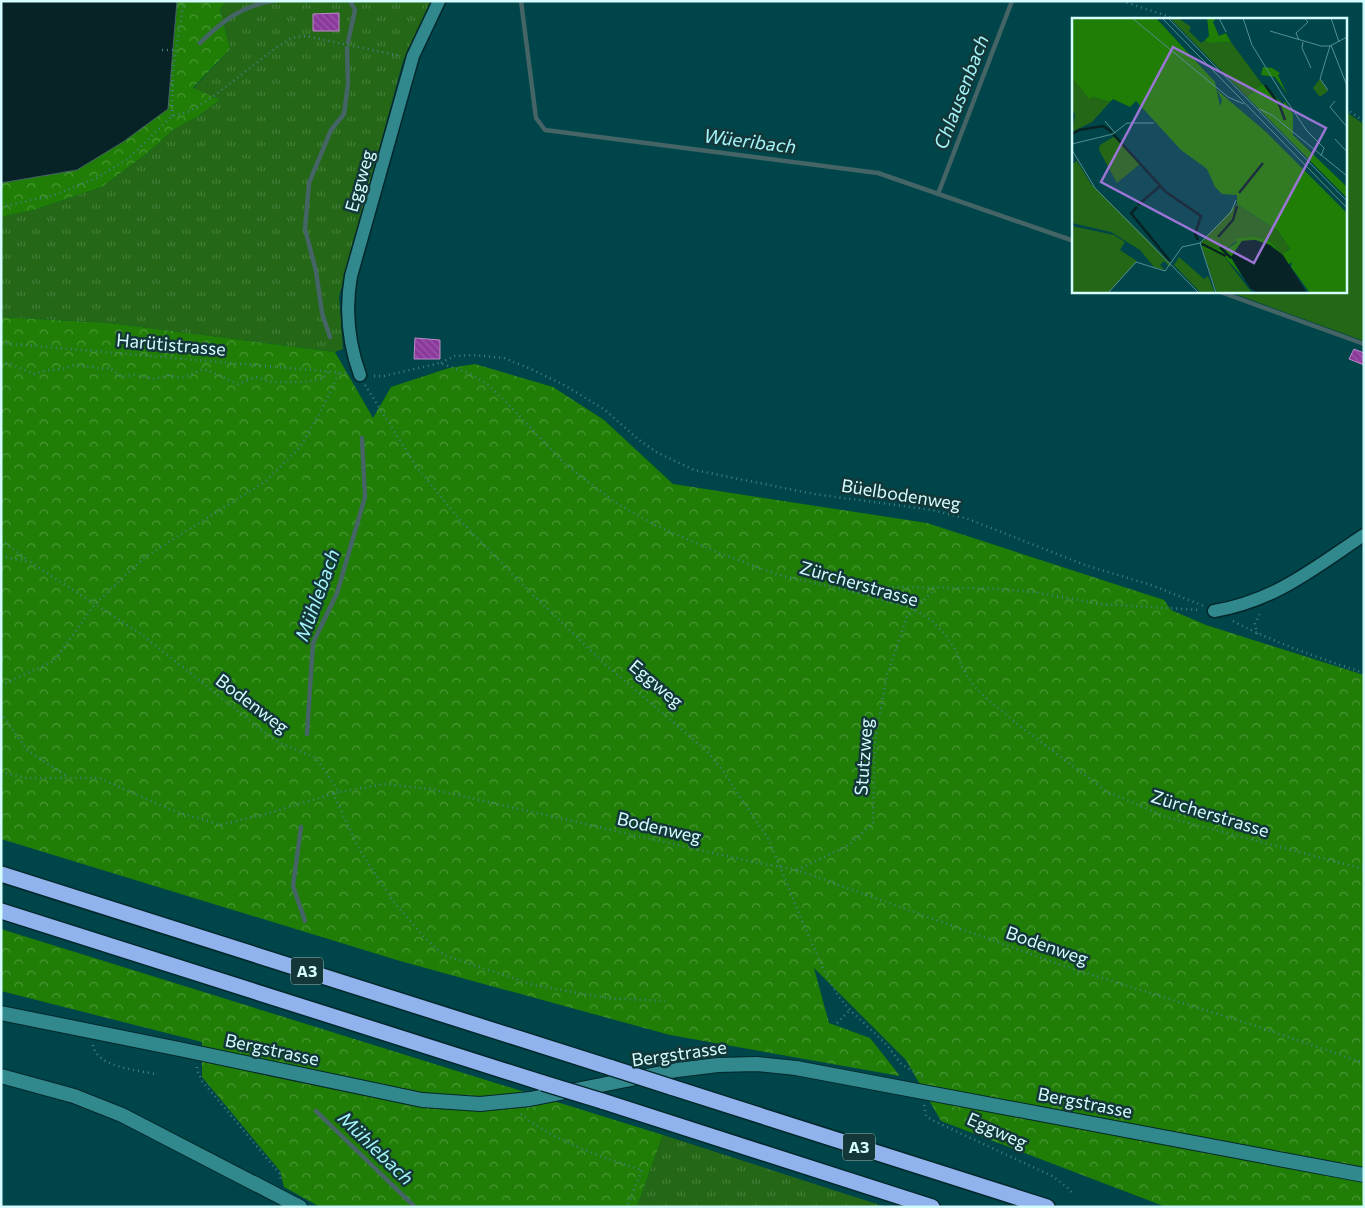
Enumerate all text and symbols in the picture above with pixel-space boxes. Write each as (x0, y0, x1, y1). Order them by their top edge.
inset map (1072, 18, 1348, 292)
water label: Chlausenbach (928, 31, 993, 152)
water label: Wüeribach (703, 123, 798, 158)
street label: Eggweg (340, 147, 378, 214)
street label: Harütistrasse (115, 328, 227, 360)
street label: Büelbodenweg (840, 474, 963, 514)
water label: Mühlebach (289, 546, 344, 644)
street label: Zürcherstrasse (797, 556, 921, 610)
street label: Eggweg (625, 654, 688, 712)
street label: Bodenweg (212, 669, 294, 738)
street label: Stutzweg (849, 717, 877, 796)
street label: Zürcherstrasse (1149, 785, 1272, 841)
street label: Bodenweg (615, 807, 704, 847)
street label: Bodenweg (1003, 921, 1092, 969)
road number: A3 (291, 958, 323, 984)
street label: Bergstrasse (223, 1028, 321, 1070)
street label: Bergstrasse (630, 1035, 728, 1071)
street label: Bergstrasse (1036, 1082, 1134, 1122)
water label: Mühlebach (334, 1106, 419, 1189)
street label: Eggweg (964, 1107, 1031, 1153)
road number: A3 (843, 1134, 875, 1160)

